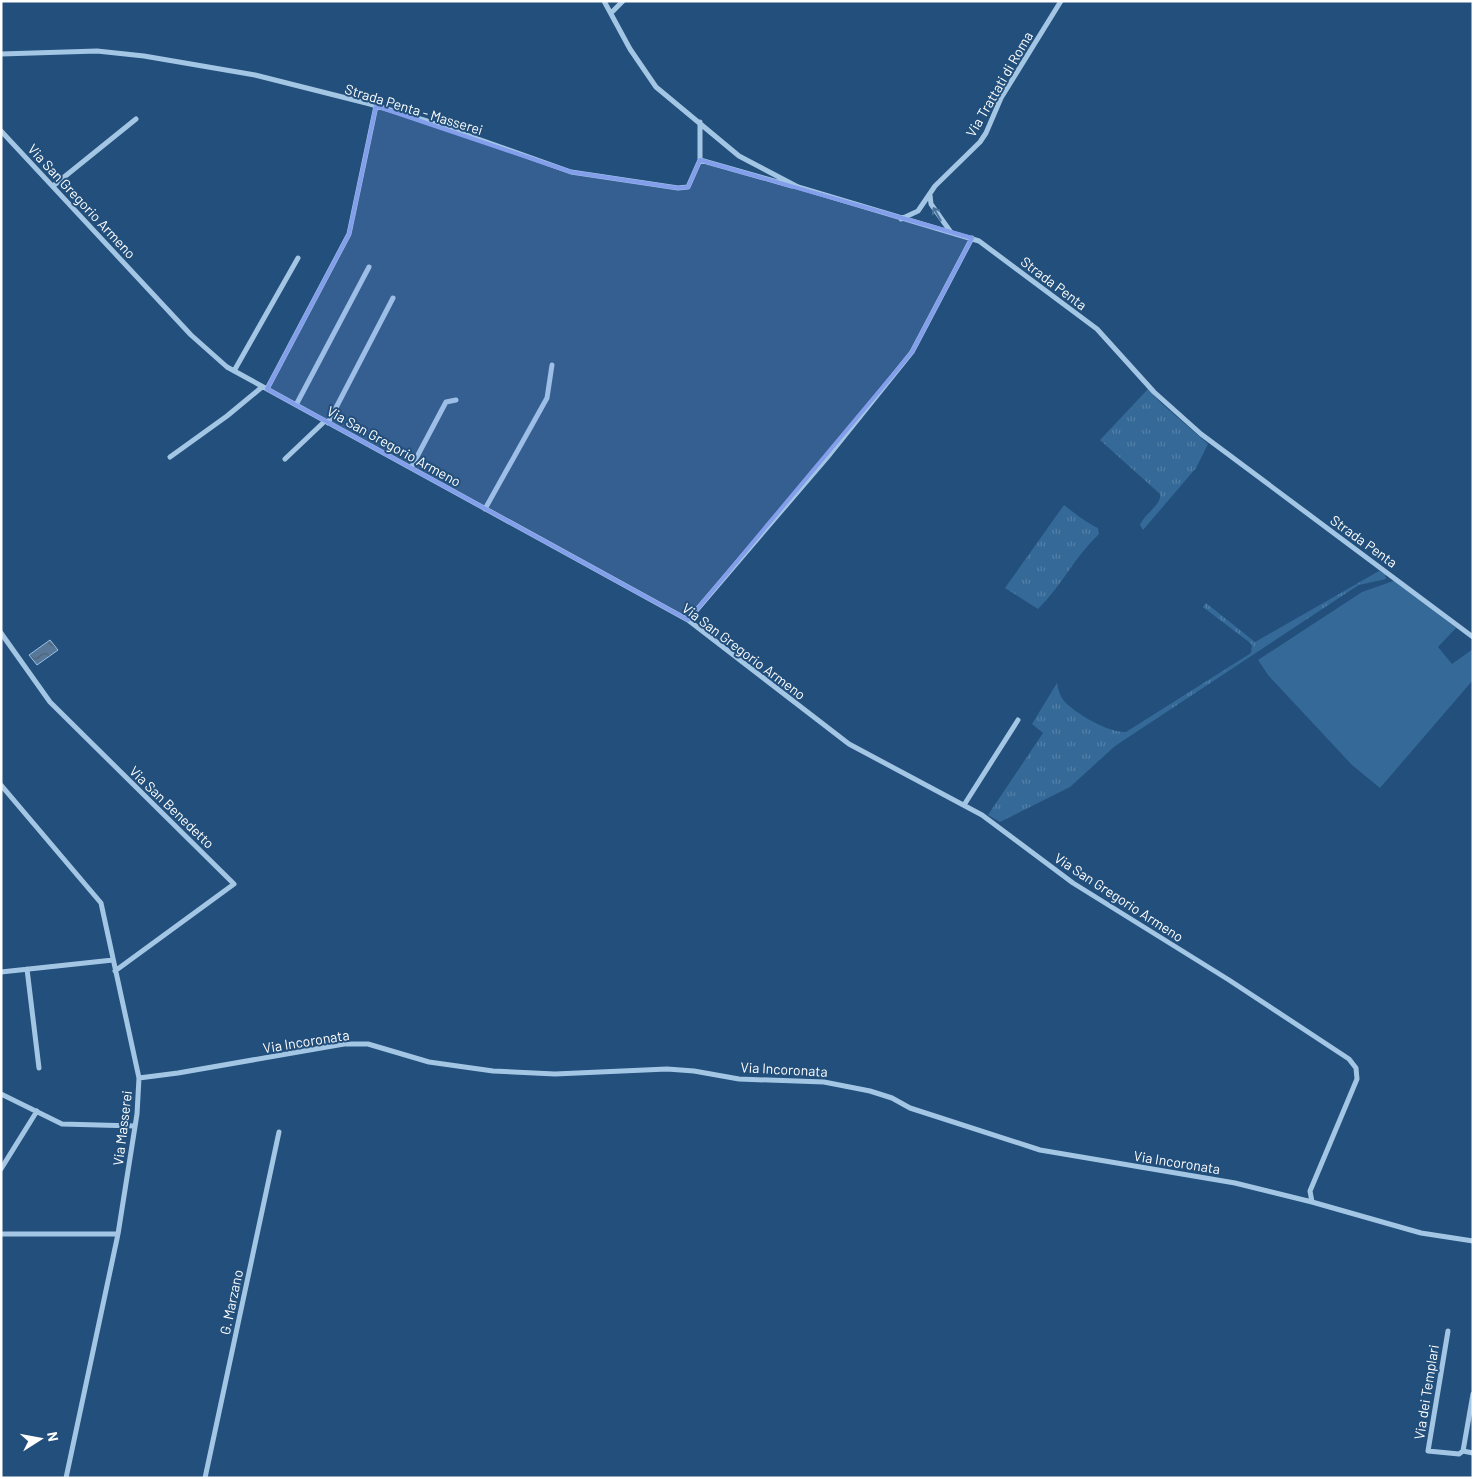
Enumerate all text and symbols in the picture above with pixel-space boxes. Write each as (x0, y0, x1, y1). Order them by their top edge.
street label: Via Trattati di Roma (962, 28, 1036, 140)
street label: Strada Penta - Masserei (343, 80, 485, 138)
street label: Via San Gregorio Armeno (25, 140, 139, 262)
one-way arrow (932, 208, 942, 222)
street label: Strada Penta (1018, 253, 1090, 313)
street label: Via San Gregorio Armeno (324, 402, 464, 490)
street label: Strada Penta (1327, 511, 1401, 571)
street label: Via San Gregorio Armeno (679, 599, 809, 703)
street label: Via San Benedetto (126, 762, 218, 852)
street label: Via San Gregorio Armeno (1051, 849, 1187, 945)
street label: Via Incoronata (262, 1026, 350, 1056)
street label: Via Incoronata (740, 1058, 828, 1080)
street label: Via Masserei (109, 1089, 135, 1167)
street label: Via Incoronata (1133, 1147, 1221, 1177)
street label: G. Marzano (216, 1268, 246, 1336)
street label: Via dei Templari (1410, 1343, 1442, 1441)
north arrow (15, 1414, 65, 1464)
text: N (44, 1430, 62, 1443)

